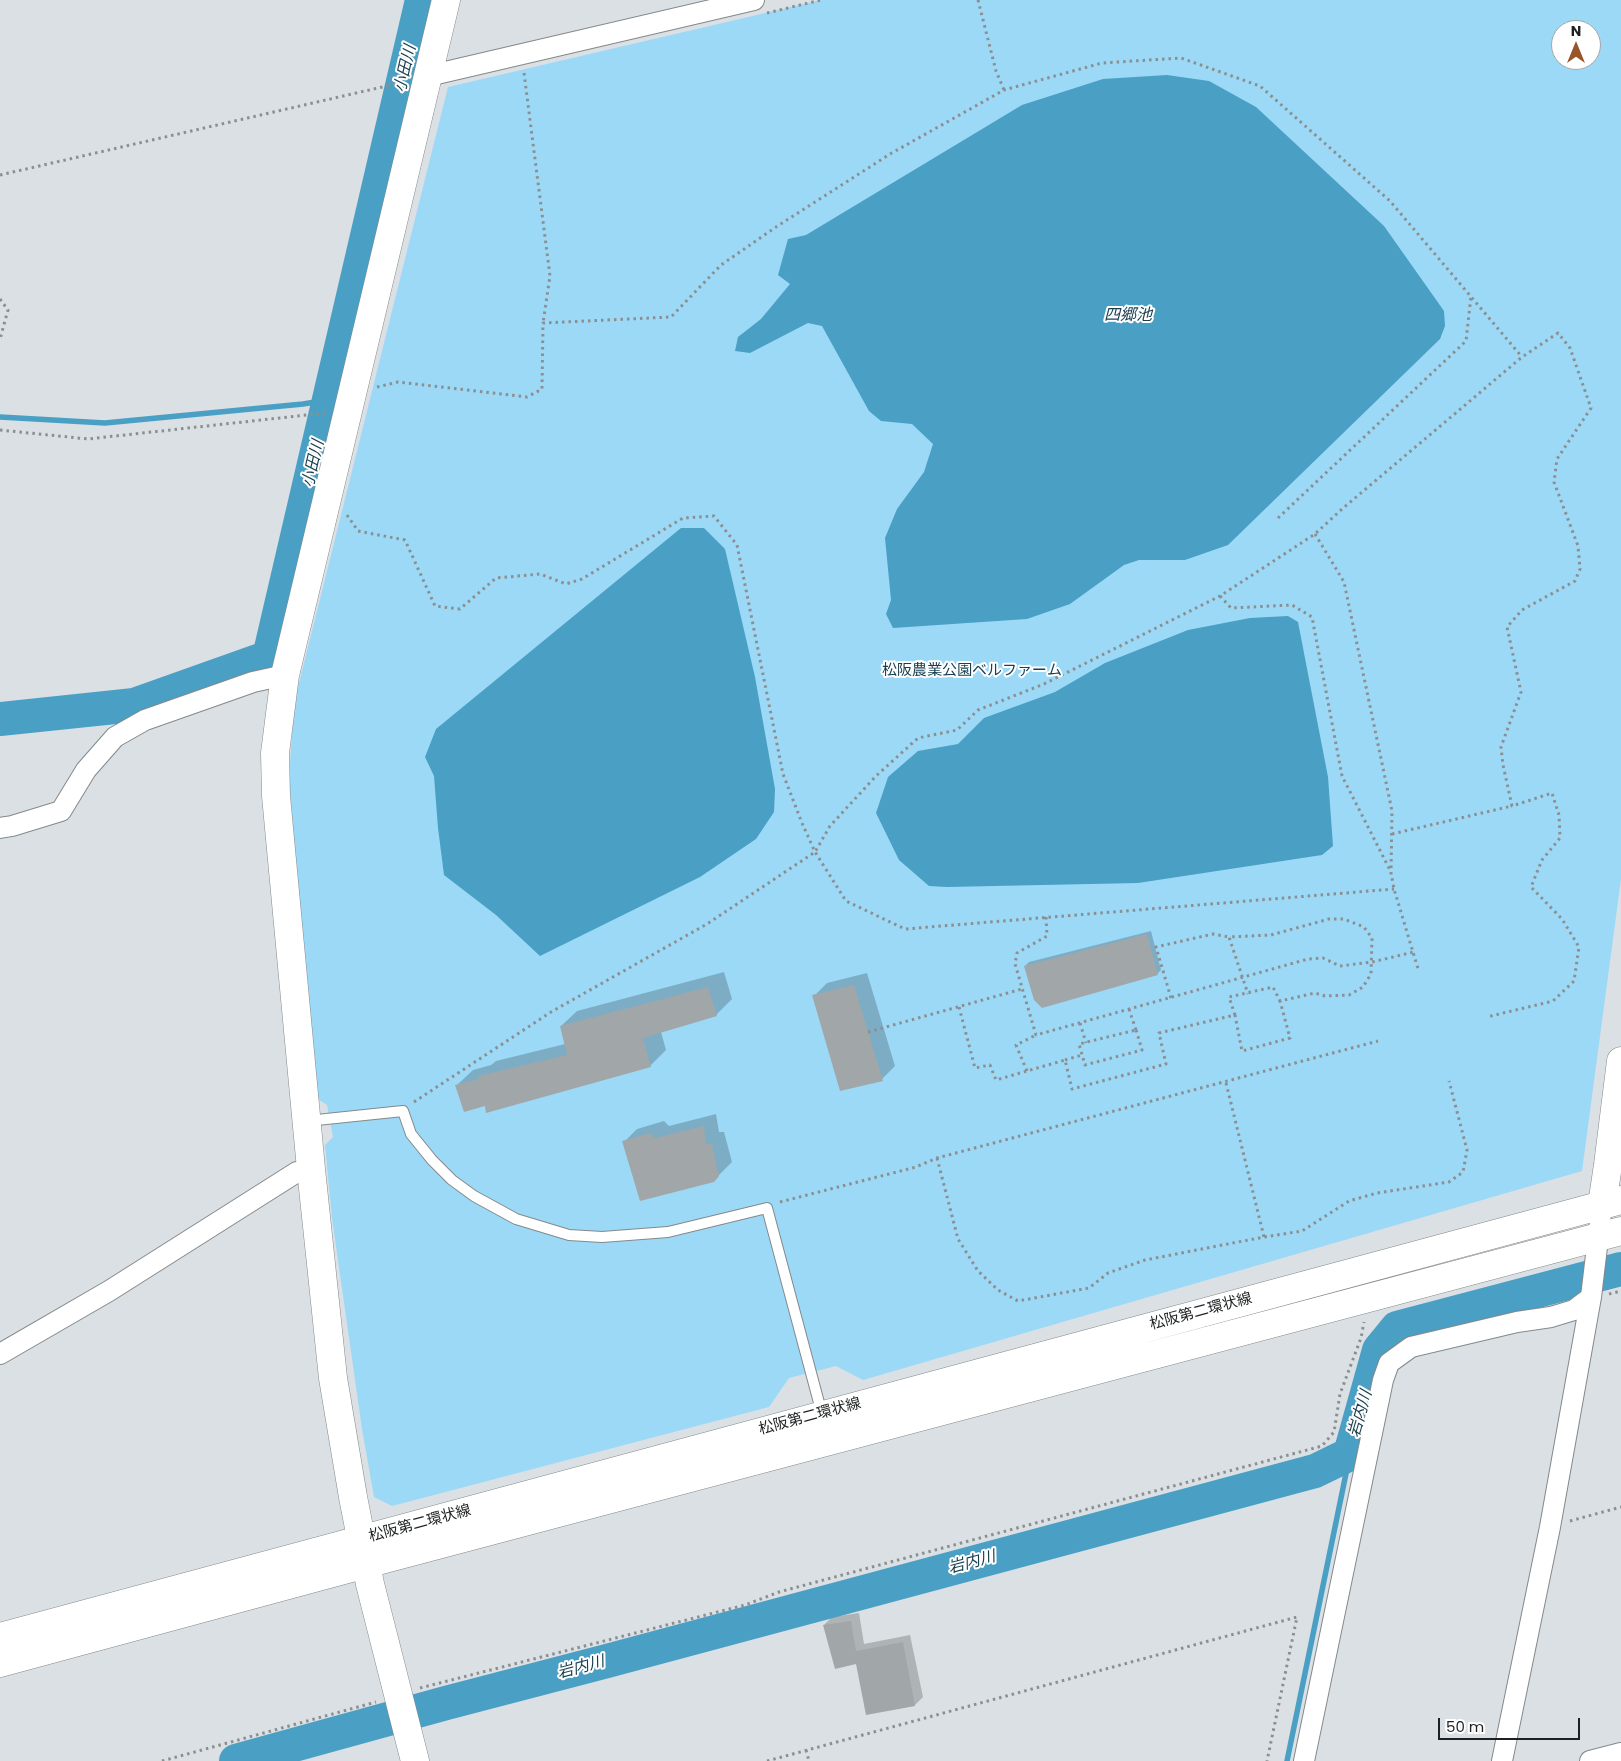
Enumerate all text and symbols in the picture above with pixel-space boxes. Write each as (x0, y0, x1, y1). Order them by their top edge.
north arrow (1551, 20, 1601, 70)
text: N (1571, 21, 1581, 41)
water label: 小田川 (391, 43, 421, 95)
water label: 四郷池 (1104, 306, 1152, 326)
water label: 小田川 (299, 438, 329, 490)
park label: 松阪農業公園ベルファーム (882, 662, 1062, 680)
street label: 松阪第二環状線 (1148, 1290, 1254, 1334)
water label: 岩内川 (1345, 1388, 1377, 1440)
street label: 松阪第二環状線 (757, 1395, 863, 1439)
street label: 松阪第二環状線 (367, 1502, 473, 1546)
water label: 岩内川 (946, 1548, 998, 1578)
water label: 岩内川 (555, 1653, 607, 1683)
scale bar (1441, 1708, 1584, 1740)
text: 50 m (1446, 1716, 1484, 1737)

